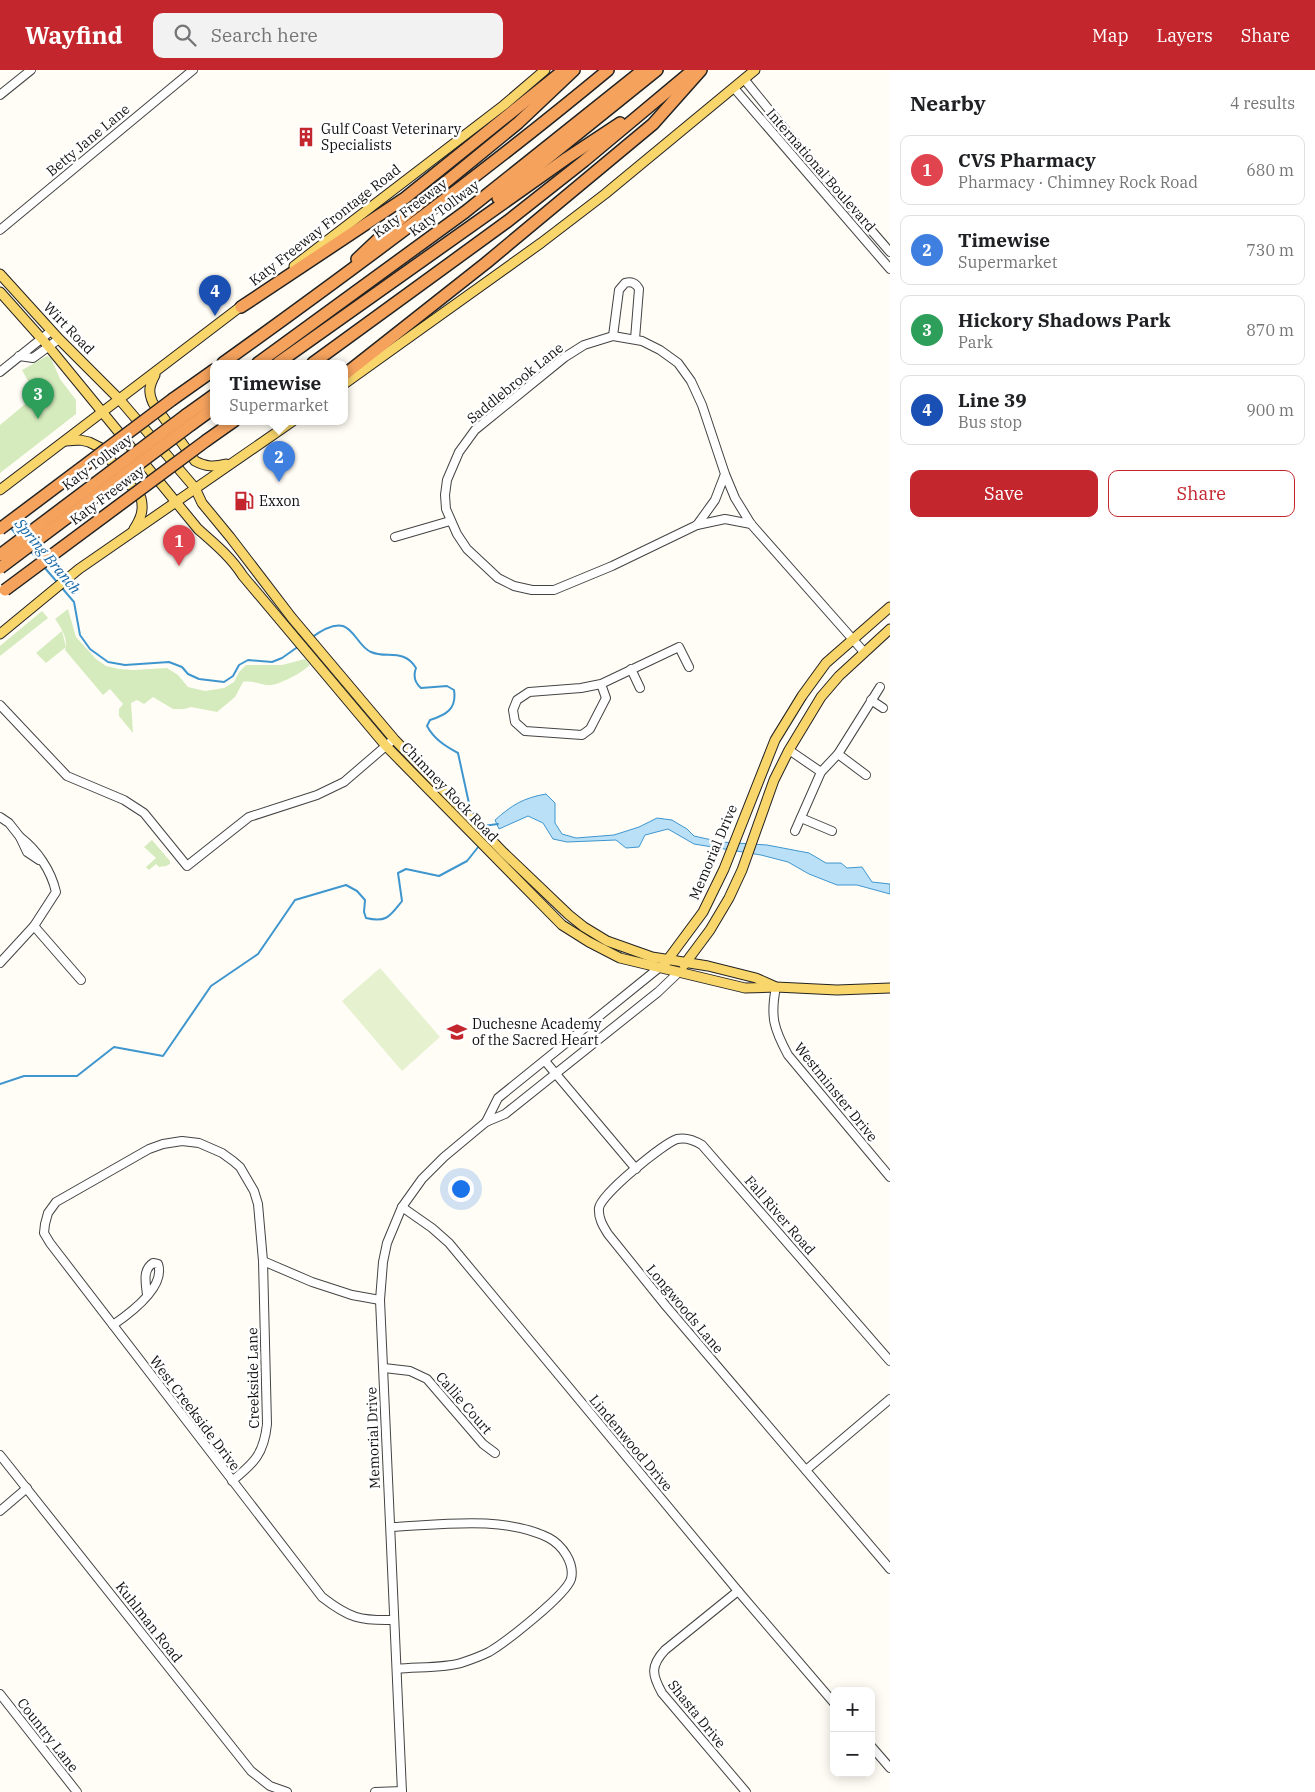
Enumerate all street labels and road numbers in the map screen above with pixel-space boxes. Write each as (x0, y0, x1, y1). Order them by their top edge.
street label: Betty Jane Lane (43, 100, 133, 180)
street label: International Boulevard (763, 105, 880, 236)
street label: Katy Freeway Frontage Road (246, 160, 405, 290)
street label: Katy Freeway (369, 174, 451, 242)
street label: Katy Tollway (405, 175, 483, 240)
street label: Wirt Road (40, 298, 99, 358)
street label: Saddlebrook Lane (463, 339, 567, 427)
street label: Katy Tollway (58, 429, 136, 494)
street label: Katy Freeway (66, 461, 148, 529)
street label: Chimney Rock Road (398, 738, 503, 846)
street label: Memorial Drive (685, 802, 741, 902)
street label: Westminster Drive (790, 1039, 882, 1145)
street label: Fall River Road (741, 1172, 820, 1259)
street label: Longwoods Lane (643, 1261, 727, 1357)
street label: Creekside Lane (243, 1327, 263, 1429)
street label: West Creekside Drive (146, 1352, 244, 1474)
street label: Callie Court (432, 1368, 496, 1438)
street label: Memorial Drive (362, 1387, 384, 1489)
street label: Lindenwood Drive (585, 1391, 677, 1495)
street label: Kuhlman Road (112, 1578, 186, 1666)
street label: Shasta Drive (664, 1676, 730, 1752)
street label: Country Lane (13, 1694, 83, 1776)

